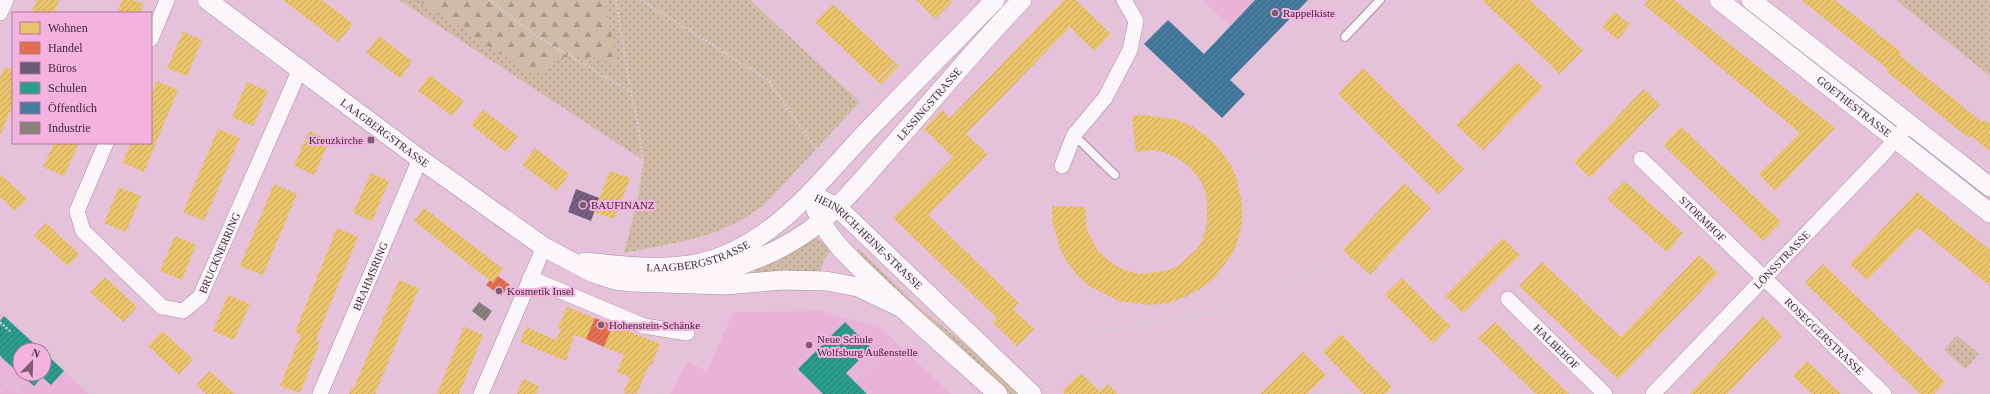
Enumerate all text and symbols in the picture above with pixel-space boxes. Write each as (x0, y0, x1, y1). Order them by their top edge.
place label: Rappelkiste (1283, 7, 1335, 19)
marker: Rappelkiste (1270, 8, 1280, 18)
legend (12, 12, 152, 144)
text: Wohnen (48, 21, 88, 35)
text: Handel (48, 41, 83, 55)
text: Büros (48, 61, 77, 75)
street label: LESSINGSTRASSE (894, 65, 964, 143)
street label: GOETHESTRASSE (1815, 73, 1894, 139)
text: Schulen (48, 81, 87, 95)
street label: LAAGBERGSTRASSE (338, 96, 432, 170)
text: Öffentlich (48, 101, 97, 115)
text: Industrie (48, 121, 91, 135)
place label: Kreuzkirche (309, 134, 363, 146)
marker: Kreuzkirche (366, 135, 376, 145)
street label: HEINRICH-HEINE-STRASSE (813, 191, 925, 292)
street label: STORMHOF (1677, 194, 1728, 244)
place label: BAUFINANZ (591, 199, 655, 211)
marker: BAUFINANZ (578, 200, 588, 210)
street label: BRUCKNERRING (196, 211, 242, 295)
street label: LÖNSSTRASSE (1751, 228, 1812, 291)
street label: LAAGBERGSTRASSE (646, 238, 752, 273)
street label: BRAHMSRING (350, 240, 390, 312)
place label: Kosmetik Insel (507, 285, 574, 297)
marker: Kosmetik Insel (494, 286, 504, 296)
street label: ROSEGGERSTRASSE (1782, 295, 1867, 377)
place label: Hohenstein-Schänke (609, 319, 700, 331)
marker: Hohenstein-Schänke (596, 320, 606, 330)
street label: HALBEHOF (1531, 322, 1582, 371)
place label: Neue Schule Wolfsburg Außenstelle (817, 333, 918, 358)
marker: Neue Schule Wolfsburg Außenstelle (804, 340, 814, 350)
north arrow (12, 342, 52, 382)
text: N (30, 346, 42, 360)

